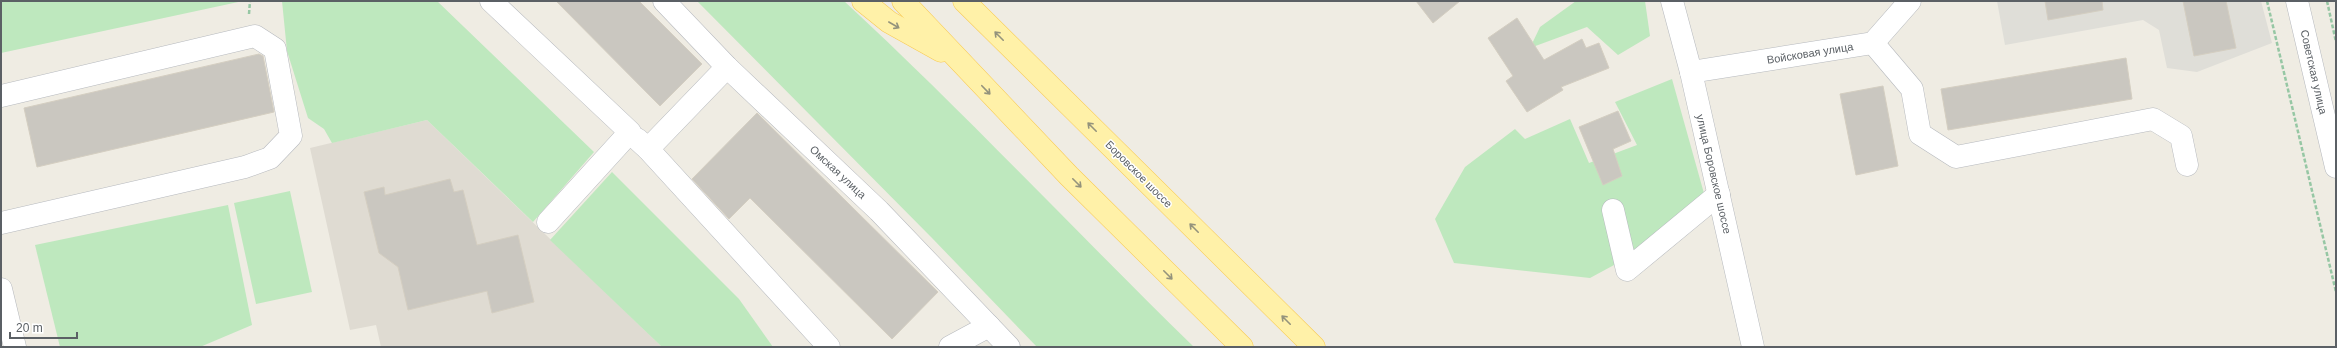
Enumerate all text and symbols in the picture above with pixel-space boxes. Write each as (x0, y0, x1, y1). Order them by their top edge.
one-way arrow (888, 21, 900, 29)
street label: Советская улица (2298, 29, 2330, 116)
one-way arrow (994, 31, 1004, 40)
street label: Войсковая улица (1766, 40, 1855, 66)
one-way arrow (981, 85, 991, 95)
street label: улица Боровское шоссе (1694, 113, 1734, 235)
one-way arrow (1087, 122, 1097, 132)
street label: Боровское шоссе (1103, 138, 1175, 210)
street label: Омская улица (808, 143, 869, 202)
one-way arrow (1072, 178, 1082, 188)
one-way arrow (1189, 223, 1199, 233)
one-way arrow (1163, 271, 1173, 280)
scale bar (10, 314, 77, 340)
one-way arrow (1281, 315, 1291, 324)
text: 20 m (16, 321, 43, 335)

